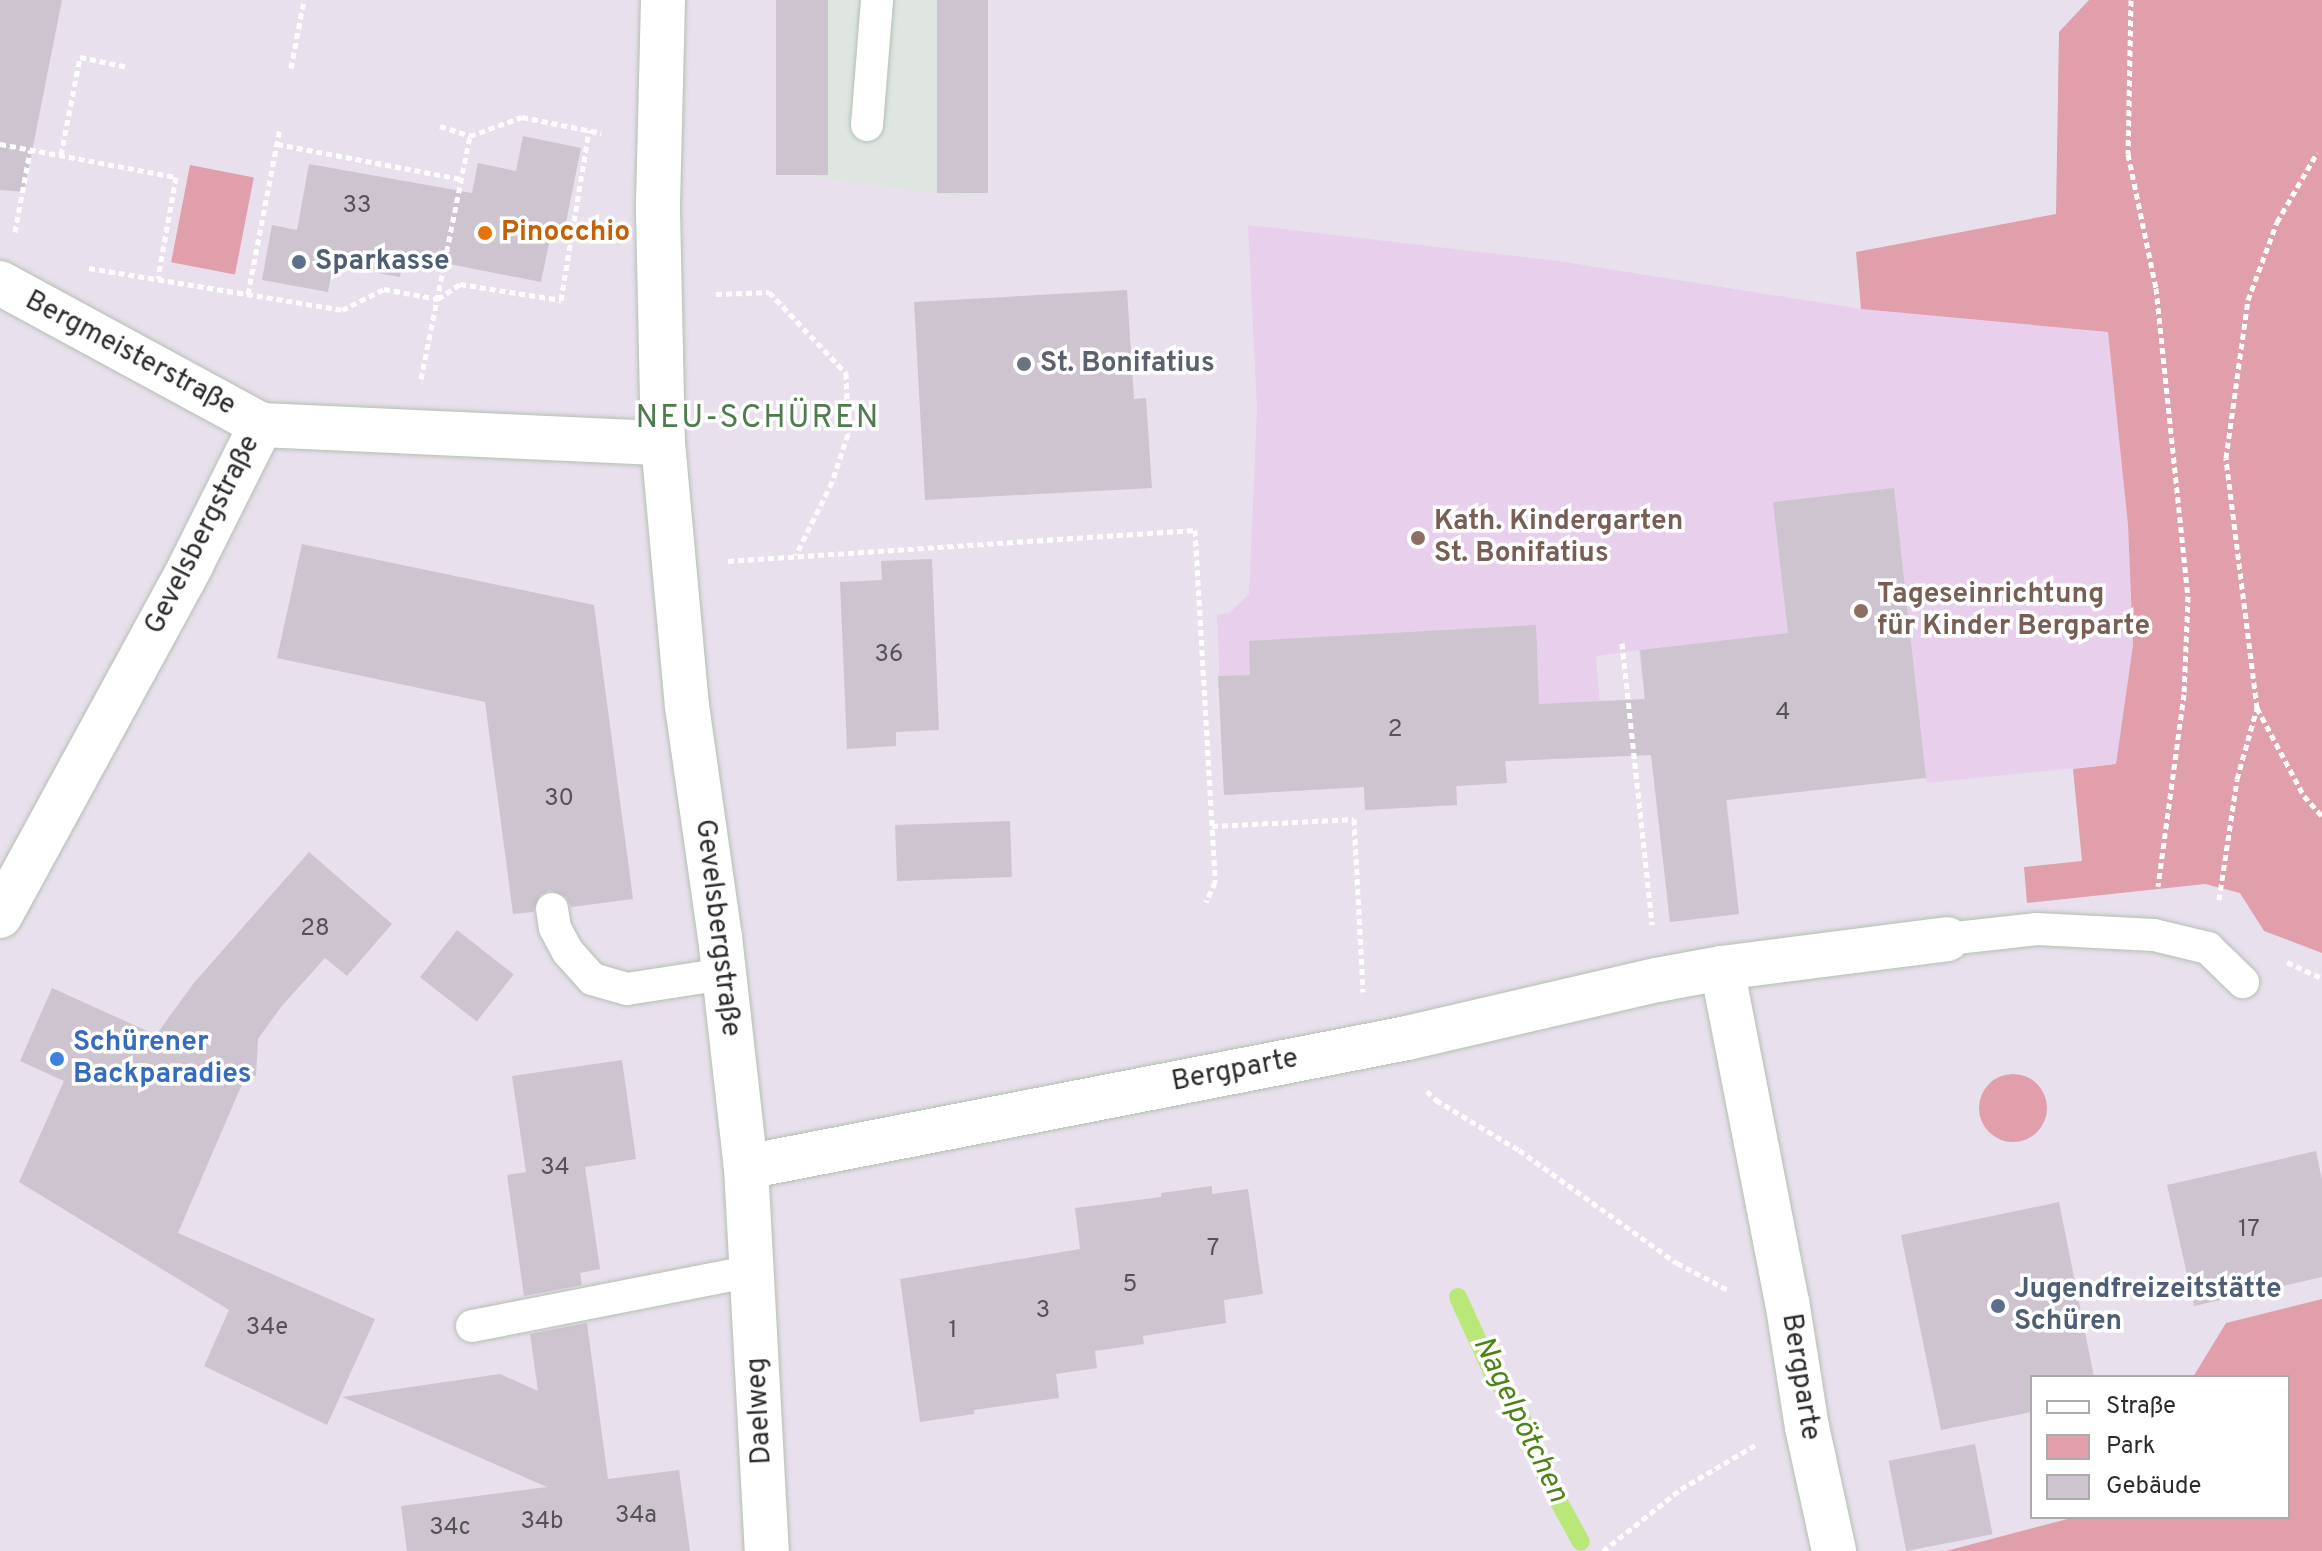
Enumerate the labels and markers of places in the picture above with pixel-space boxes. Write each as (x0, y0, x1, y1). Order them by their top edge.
place label: Pinocchio (501, 216, 630, 250)
marker: Pinocchio (476, 224, 494, 242)
place label: Sparkasse (315, 245, 450, 279)
marker: Sparkasse (290, 253, 308, 271)
place label: St. Bonifatius (1040, 347, 1215, 381)
marker: St. Bonifatius (1015, 355, 1033, 373)
place label: Kath. Kindergarten St. Bonifatius (1434, 505, 1683, 571)
marker: Kath. Kindergarten St. Bonifatius (1409, 529, 1427, 547)
place label: Tageseinrichtung für Kinder Bergparte (1877, 578, 2150, 644)
marker: Tageseinrichtung für Kinder Bergparte (1852, 602, 1870, 620)
place label: Schürener Backparadies (73, 1026, 251, 1092)
marker: Schürener Backparadies (48, 1050, 66, 1068)
place label: Jugendfreizeitstätte Schüren (2014, 1273, 2282, 1339)
marker: Jugendfreizeitstätte Schüren (1989, 1297, 2007, 1315)

